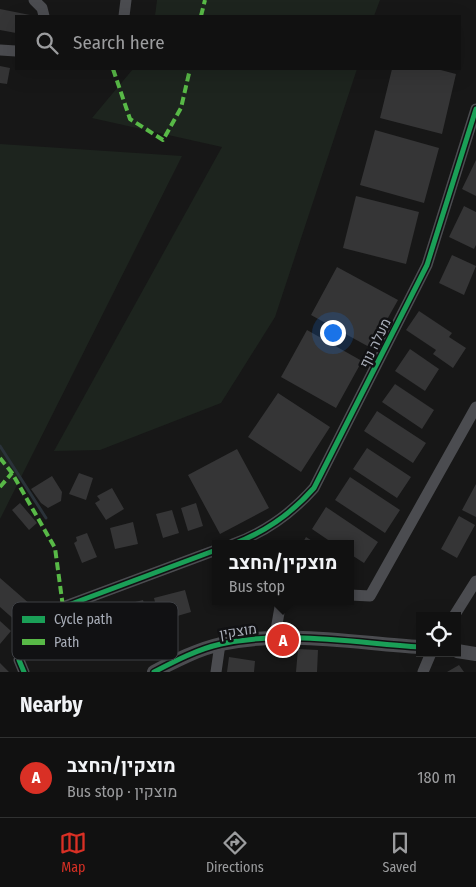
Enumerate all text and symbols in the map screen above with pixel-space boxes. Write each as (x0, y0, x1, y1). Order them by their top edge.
search box (15, 15, 461, 70)
icon: search (33, 29, 61, 57)
text: Search here (73, 31, 165, 54)
street label: מעלה נוף (356, 316, 395, 371)
your location (320, 320, 346, 346)
popup (212, 540, 354, 605)
text: מוצקין/החצב (229, 551, 337, 574)
text: Bus stop (229, 577, 285, 596)
legend (12, 602, 178, 660)
text: Cycle path (54, 611, 113, 628)
map controls (416, 612, 461, 657)
button: locate (416, 612, 461, 657)
street label: מוצקין (218, 620, 258, 643)
pin: A (267, 621, 299, 659)
text: Path (54, 634, 79, 651)
text: Nearby (20, 692, 82, 718)
text: מוצקין/החצב (67, 754, 176, 777)
text: A (32, 768, 40, 787)
text: 180 m (417, 768, 456, 787)
text: Bus stop · מוצקין (67, 782, 177, 801)
tab: Map (59, 829, 87, 876)
tab: Directions (206, 829, 264, 876)
tab: Saved (382, 829, 417, 876)

